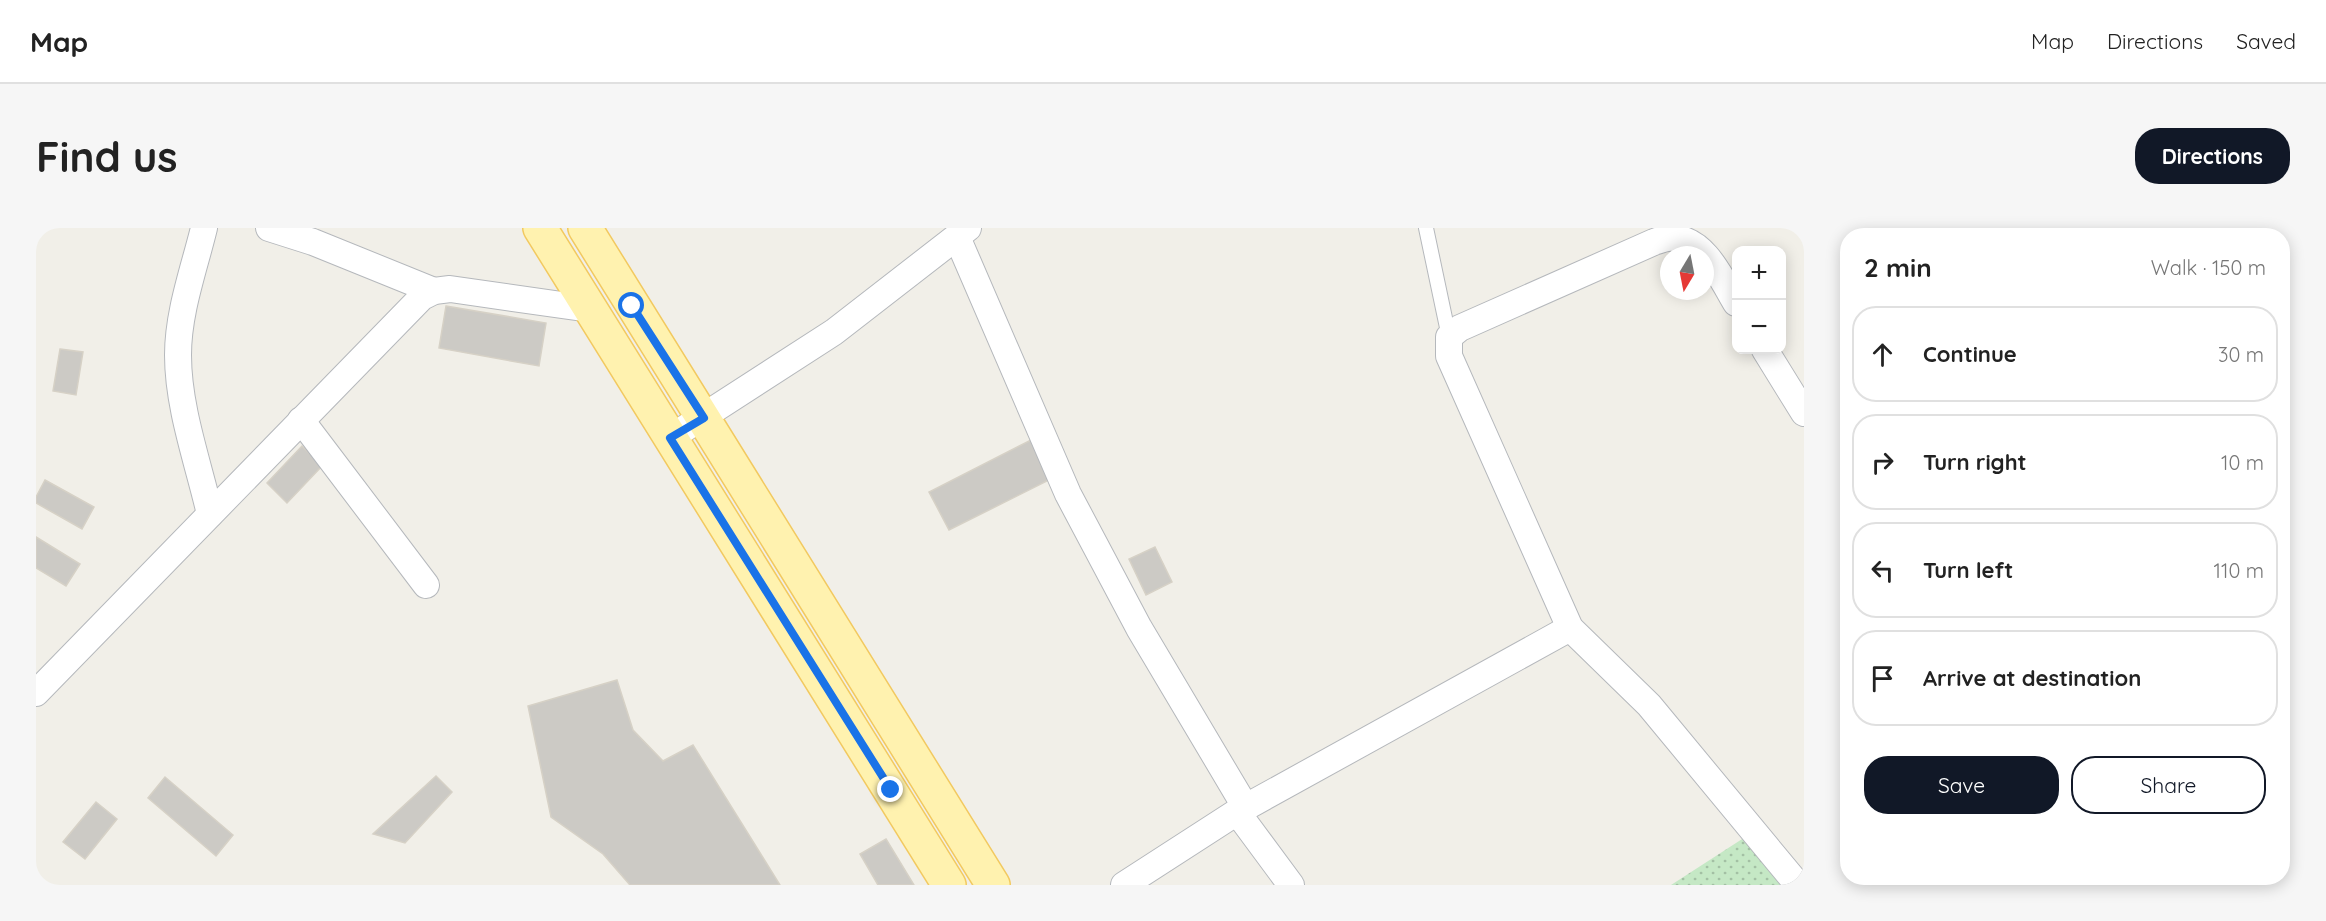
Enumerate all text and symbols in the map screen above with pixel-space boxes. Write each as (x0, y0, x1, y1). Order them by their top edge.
text: Map (30, 24, 88, 59)
text: Map (2031, 28, 2074, 54)
text: Directions (2107, 28, 2203, 54)
text: Saved (2236, 28, 2296, 54)
button: Directions (2135, 128, 2290, 184)
text: Find us (36, 130, 178, 183)
north arrow (1660, 246, 1714, 300)
map controls (1732, 246, 1786, 354)
button: + (1732, 246, 1786, 300)
text: 2 min (1864, 251, 1932, 284)
text: Walk · 150 m (2151, 255, 2266, 280)
route start (618, 292, 644, 318)
button: − (1732, 300, 1786, 354)
icon: ahead (1866, 338, 1899, 371)
text: Continue (1923, 340, 2017, 368)
text: 30 m (2218, 342, 2264, 367)
icon: right (1866, 446, 1899, 479)
text: Turn right (1923, 448, 2027, 476)
text: 10 m (2221, 450, 2264, 475)
icon: left (1866, 554, 1899, 587)
text: Turn left (1923, 556, 2013, 584)
text: 110 m (2214, 558, 2264, 583)
icon: arrive (1866, 662, 1899, 695)
text: Arrive at destination (1923, 664, 2141, 692)
button: Save (1864, 756, 2059, 814)
button: Share (2071, 756, 2266, 814)
route end (877, 776, 903, 802)

